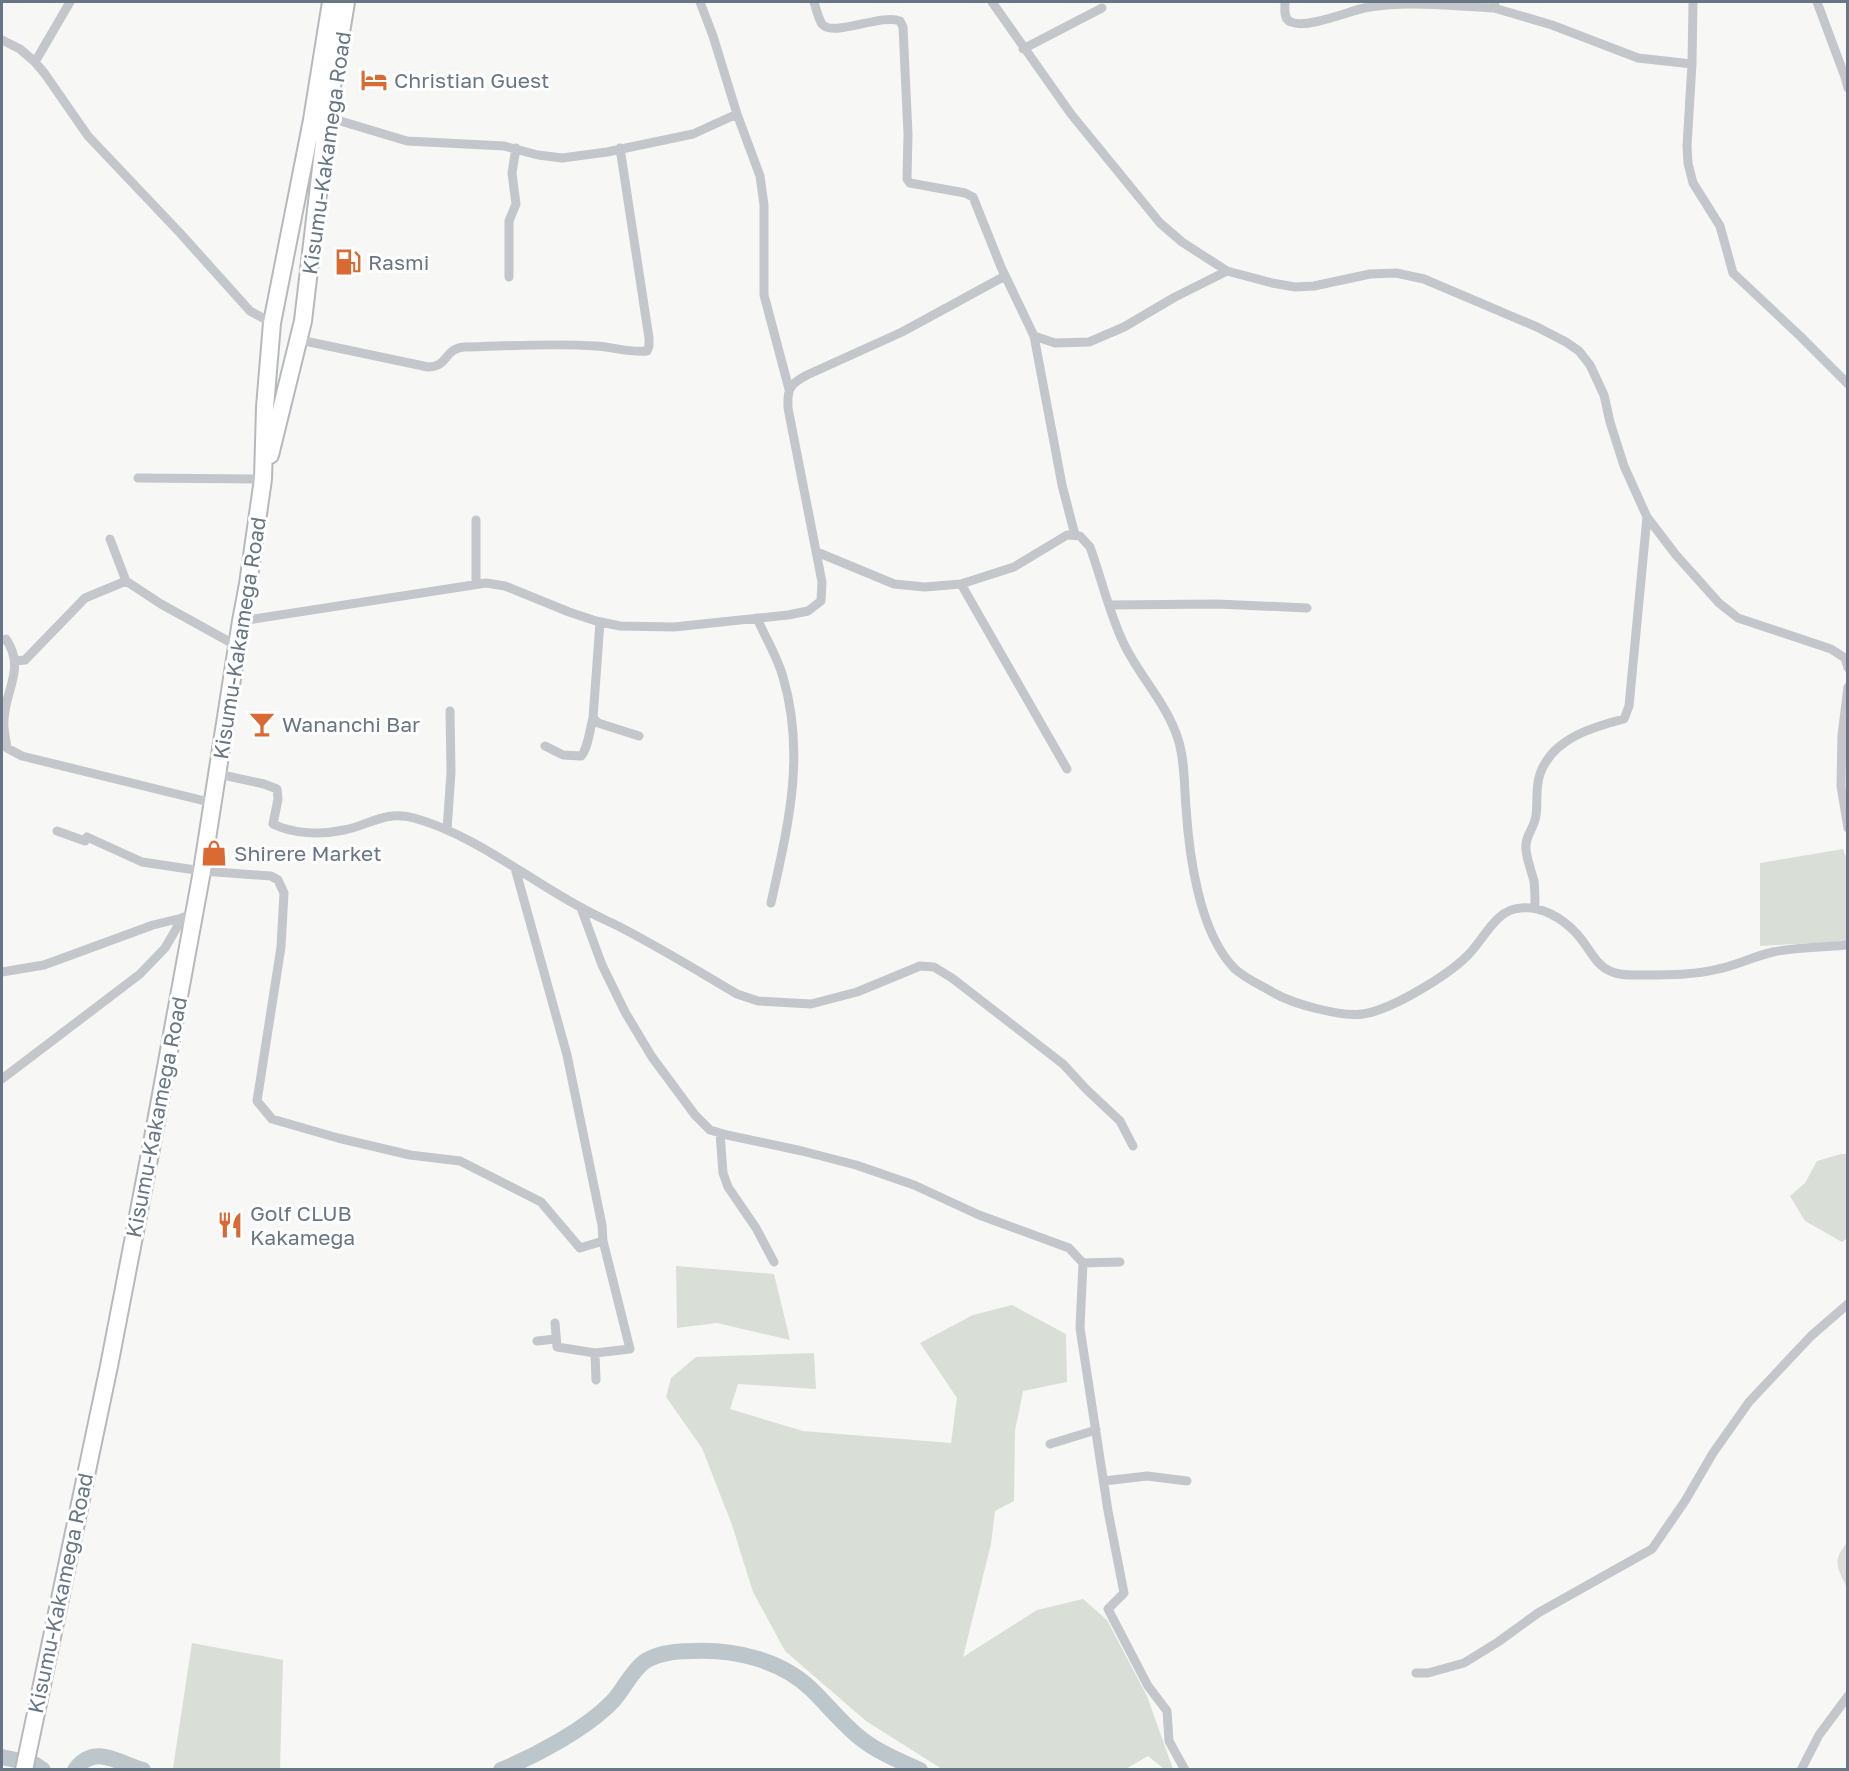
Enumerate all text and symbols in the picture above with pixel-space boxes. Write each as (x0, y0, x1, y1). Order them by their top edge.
street label: Kisumu-Kakamega Road (296, 30, 356, 276)
hotel icon: Christian Guest (359, 65, 389, 95)
place label: Christian Guest (394, 67, 549, 93)
fuel station icon: Rasmi (333, 247, 363, 277)
place label: Rasmi (368, 249, 429, 275)
street label: Kisumu-Kakamega Road (207, 515, 271, 761)
bar icon: Wananchi Bar (247, 709, 277, 739)
place label: Wananchi Bar (282, 711, 420, 737)
shop icon: Shirere Market (199, 838, 229, 868)
place label: Shirere Market (234, 840, 382, 866)
street label: Kisumu-Kakamega Road (120, 994, 192, 1240)
place label: Golf CLUB Kakamega (250, 1200, 355, 1250)
restaurant icon: Golf CLUB Kakamega (215, 1210, 245, 1240)
street label: Kisumu-Kakamega Road (22, 1470, 98, 1716)

